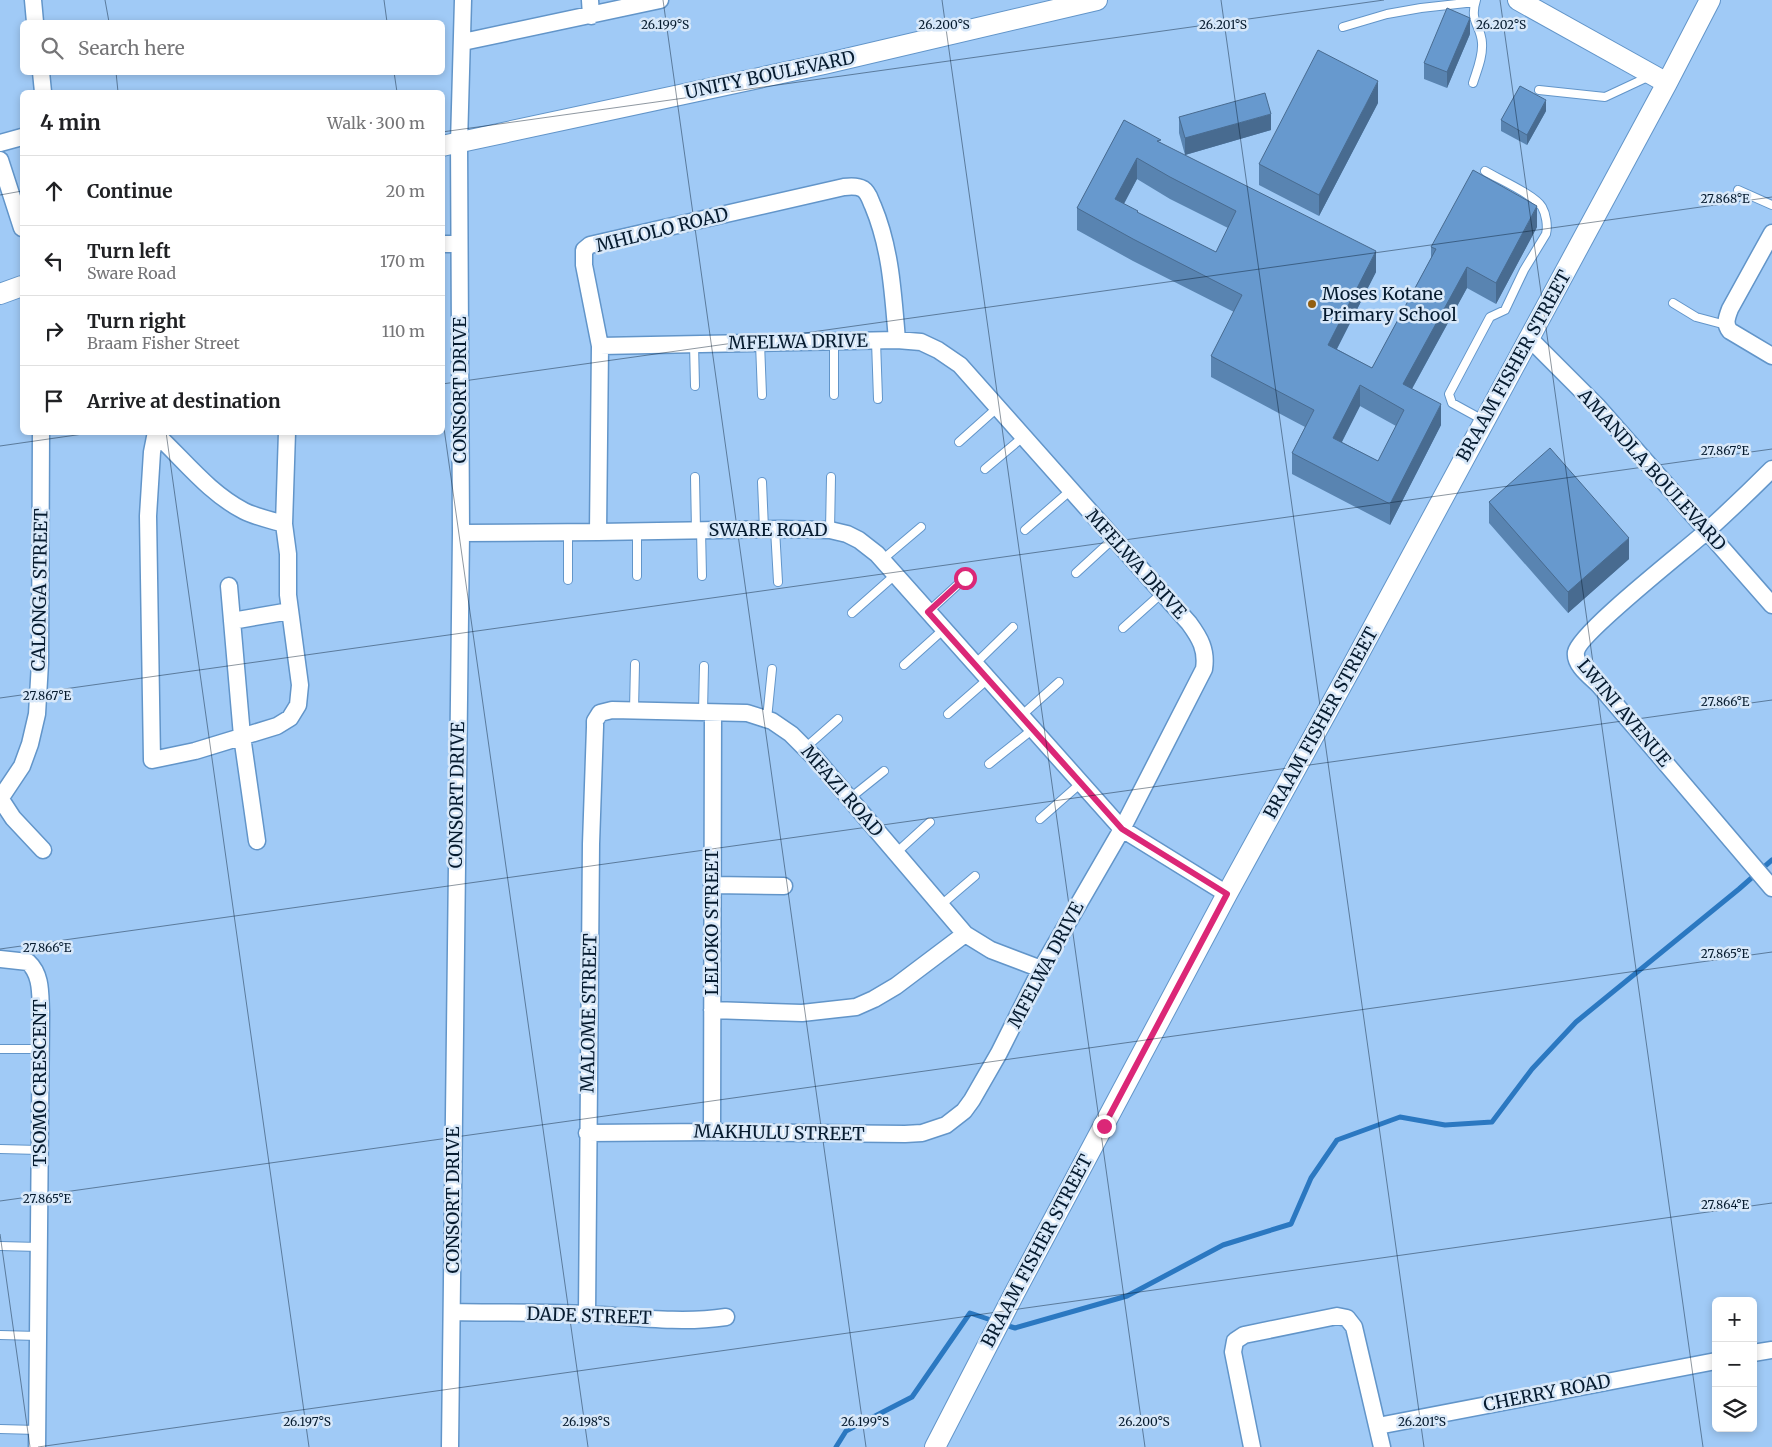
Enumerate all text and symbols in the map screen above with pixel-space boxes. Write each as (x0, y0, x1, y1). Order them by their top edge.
text: 26.199°S (641, 17, 689, 32)
text: 26.200°S (918, 17, 970, 32)
text: 26.201°S (1199, 17, 1247, 32)
text: 26.202°S (1476, 17, 1526, 32)
search box (20, 20, 445, 75)
icon: search (38, 34, 66, 62)
text: Search here (78, 36, 185, 60)
street label: UNITY BOULEVARD (683, 45, 857, 104)
text: 4 min (40, 109, 101, 136)
text: Walk · 300 m (327, 113, 425, 133)
icon: ahead (40, 177, 68, 205)
text: Continue (87, 179, 173, 203)
text: 20 m (386, 181, 425, 201)
text: 27.868°E (1700, 191, 1750, 206)
street label: MHLOLO ROAD (593, 202, 730, 257)
text: Turn left (87, 239, 171, 263)
icon: left (40, 247, 68, 275)
text: 170 m (380, 251, 425, 271)
text: Sware Road (87, 263, 176, 283)
street label: BRAAM FISHER STREET (1451, 266, 1576, 465)
place label: Moses Kotane Primary School (1322, 282, 1457, 326)
marker: Moses Kotane Primary School (1306, 298, 1318, 310)
text: Turn right (87, 309, 186, 333)
street label: CONSORT DRIVE (448, 316, 471, 463)
icon: right (40, 317, 68, 345)
text: 110 m (382, 321, 425, 341)
street label: MFELWA DRIVE (728, 329, 869, 354)
text: Braam Fisher Street (87, 333, 240, 353)
street label: AMANDLA BOULEVARD (1573, 383, 1731, 556)
icon: arrive (40, 387, 68, 415)
text: Arrive at destination (87, 389, 281, 413)
text: 27.867°E (1701, 443, 1750, 458)
street label: MFELWA DRIVE (1081, 504, 1192, 624)
street label: CALONGA STREET (27, 508, 52, 672)
street label: SWARE ROAD (709, 518, 827, 541)
route start (954, 567, 977, 590)
street label: BRAAM FISHER STREET (1258, 623, 1383, 822)
street label: LWINI AVENUE (1573, 654, 1676, 772)
text: 27.867°E (23, 688, 72, 703)
text: 27.866°E (1701, 694, 1750, 709)
street label: CONSORT DRIVE (444, 721, 469, 869)
street label: MFAZI ROAD (796, 740, 888, 841)
street label: LELOKO STREET (700, 848, 723, 995)
street label: MFELWA DRIVE (1003, 897, 1089, 1032)
street label: MALOME STREET (576, 933, 601, 1093)
text: 27.866°E (23, 940, 72, 955)
text: 27.865°E (1701, 946, 1750, 961)
street label: TSOMO CRESCENT (28, 999, 51, 1167)
route end (1093, 1115, 1116, 1138)
street label: MAKHULU STREET (693, 1120, 865, 1145)
street label: CONSORT DRIVE (441, 1126, 464, 1273)
street label: BRAAM FISHER STREET (976, 1150, 1097, 1351)
text: 27.865°E (23, 1191, 72, 1206)
text: 27.864°E (1701, 1197, 1749, 1212)
map controls (1712, 1297, 1757, 1432)
button: + (1712, 1297, 1757, 1342)
street label: DADE STREET (526, 1302, 653, 1329)
button: − (1712, 1342, 1757, 1387)
street label: CHERRY ROAD (1481, 1369, 1612, 1416)
button: layers (1712, 1387, 1757, 1432)
text: 26.197°S (283, 1414, 331, 1429)
text: 26.198°S (562, 1414, 610, 1429)
text: 26.199°S (841, 1414, 889, 1429)
text: 26.200°S (1118, 1414, 1170, 1429)
text: 26.201°S (1398, 1414, 1446, 1429)

